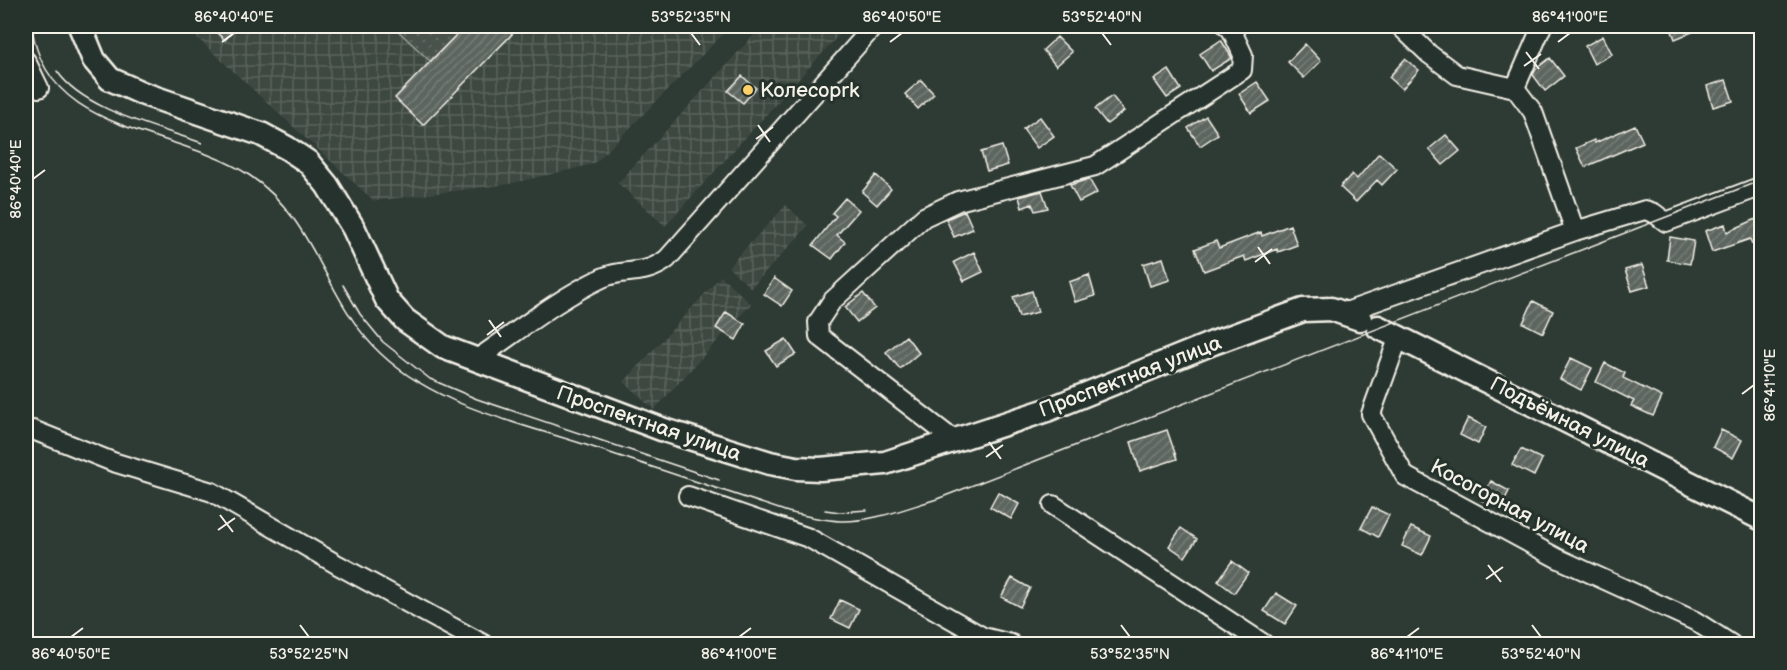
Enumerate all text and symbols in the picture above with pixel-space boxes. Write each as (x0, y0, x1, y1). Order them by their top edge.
text: 86°40'40"E (194, 8, 274, 27)
text: 53°52'35"N (651, 8, 731, 27)
text: 86°40'50"E (863, 8, 941, 27)
text: 53°52'40"N (1062, 8, 1142, 27)
text: 86°41'00"E (1532, 8, 1608, 27)
place label: Колесоprk (760, 78, 860, 103)
marker: Колесоprk (741, 83, 755, 97)
text: 86°40'40"E (7, 139, 26, 219)
street label: Проспектная улица (1035, 330, 1225, 423)
text: 86°41'10"E (1761, 348, 1780, 421)
street label: Подъёмная улица (1486, 371, 1654, 474)
street label: Проспектная улица (553, 380, 745, 467)
street label: Косогорная улица (1426, 454, 1594, 559)
text: 86°40'50"E (32, 645, 110, 664)
text: 53°52'25"N (269, 645, 349, 664)
text: 86°41'00"E (701, 645, 777, 664)
text: 53°52'35"N (1090, 645, 1170, 664)
text: 86°41'10"E (1371, 645, 1444, 664)
text: 53°52'40"N (1501, 645, 1581, 664)

